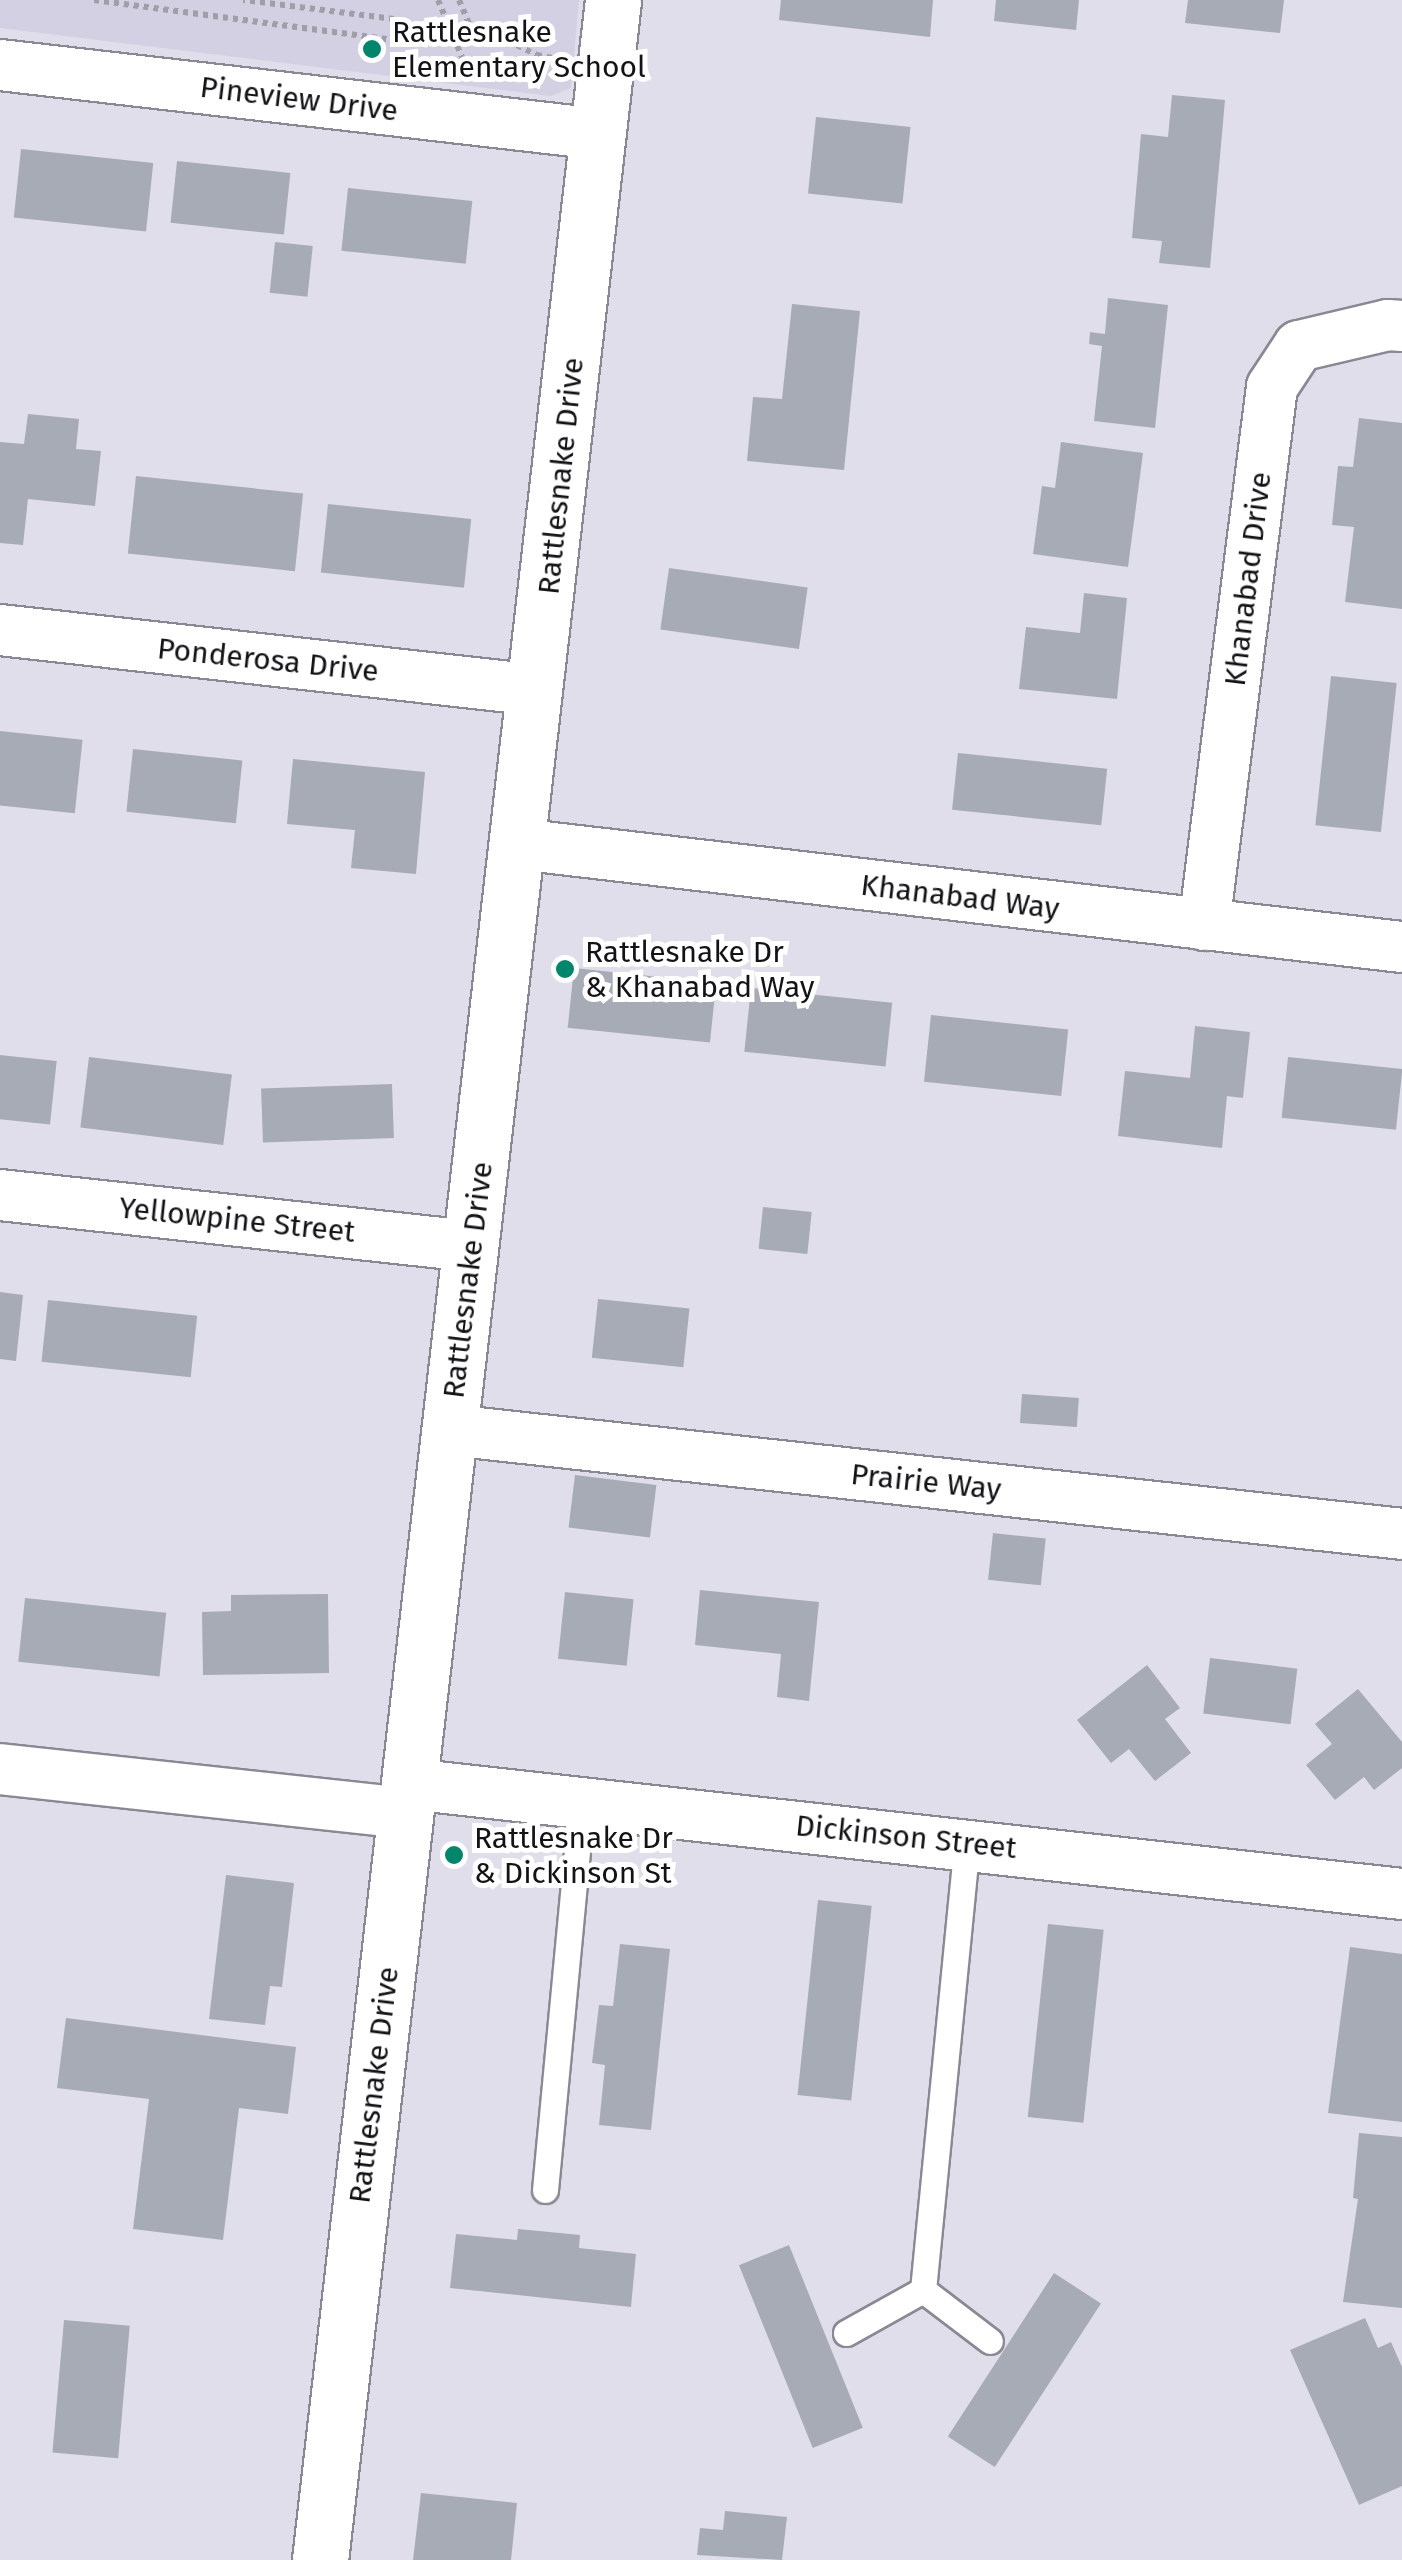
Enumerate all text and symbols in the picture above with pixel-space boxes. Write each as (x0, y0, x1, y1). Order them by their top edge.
place label: Rattlesnake Elementary School (392, 14, 646, 84)
marker: Rattlesnake Elementary School (361, 38, 383, 60)
street label: Pineview Drive (198, 69, 400, 129)
street label: Rattlesnake Drive (531, 356, 591, 596)
street label: Khanabad Drive (1217, 470, 1279, 688)
street label: Ponderosa Drive (156, 630, 380, 690)
street label: Khanabad Way (859, 867, 1061, 927)
place label: Rattlesnake Dr & Khanabad Way (585, 934, 815, 1004)
marker: Rattlesnake Dr & Khanabad Way (554, 958, 576, 980)
street label: Rattlesnake Drive (436, 1160, 500, 1400)
street label: Yellowpine Street (117, 1190, 357, 1250)
street label: Prairie Way (849, 1456, 1003, 1508)
street label: Dickinson Street (794, 1807, 1018, 1867)
place label: Rattlesnake Dr & Dickinson St (474, 1820, 673, 1890)
marker: Rattlesnake Dr & Dickinson St (443, 1844, 465, 1866)
street label: Rattlesnake Drive (342, 1965, 406, 2205)

